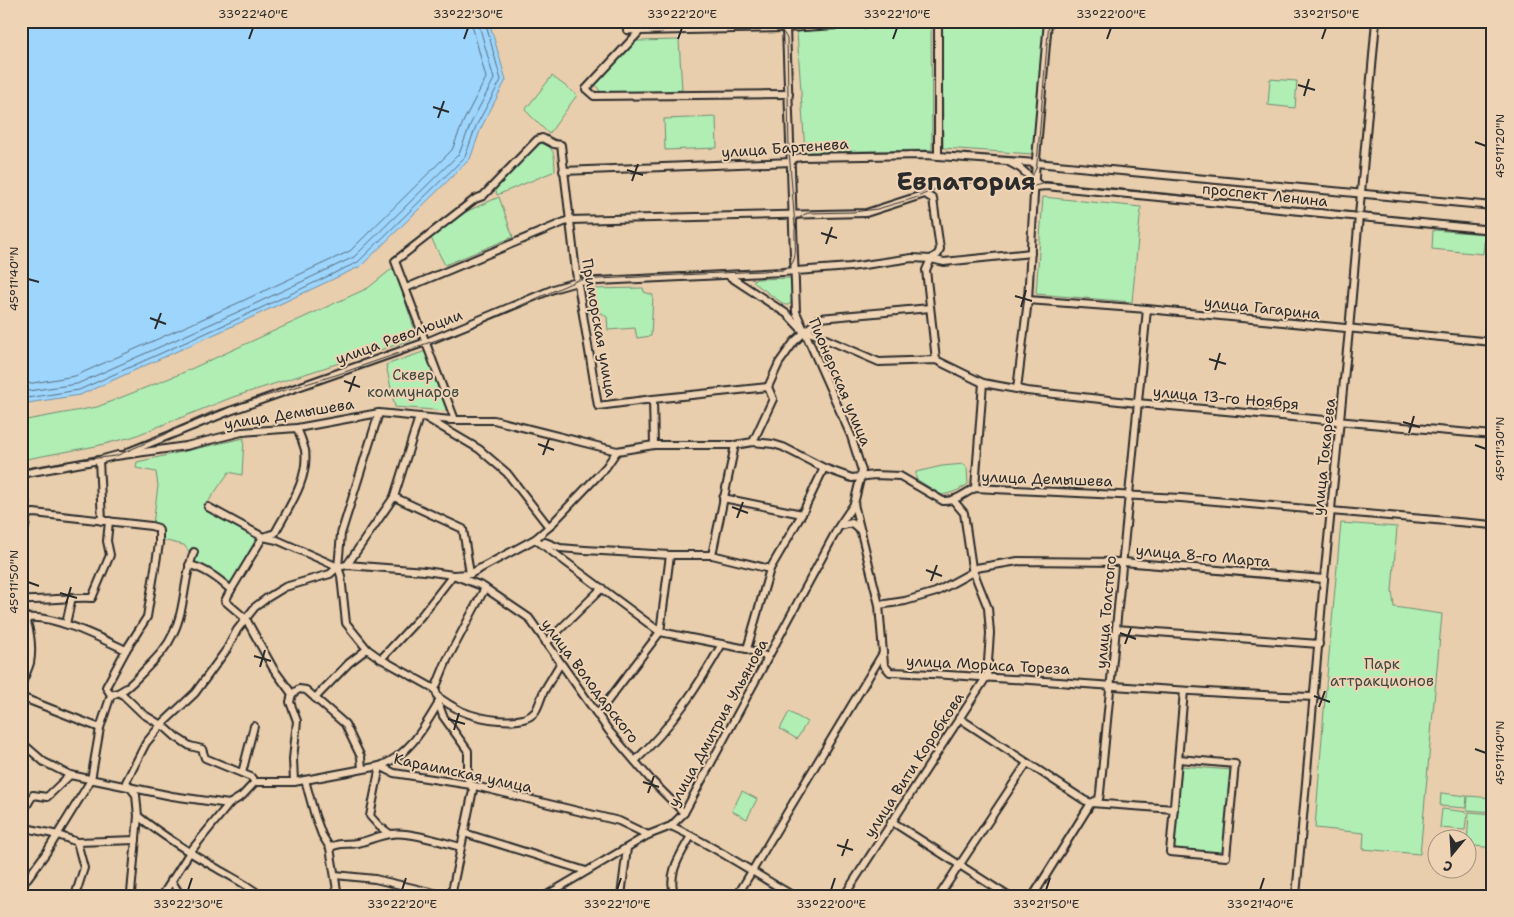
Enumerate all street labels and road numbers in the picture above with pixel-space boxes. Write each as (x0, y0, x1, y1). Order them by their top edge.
street label: улица Бартенева (721, 134, 850, 162)
street label: проспект Ленина (1201, 178, 1329, 212)
street label: Приморская улица (577, 257, 621, 400)
street label: улица Гагарина (1203, 292, 1322, 324)
street label: улица Революции (333, 305, 465, 369)
street label: Пионерская улица (804, 315, 876, 450)
street label: улица 13-го Ноября (1152, 382, 1300, 414)
street label: улица Демышева (223, 394, 356, 434)
street label: улица Токарева (1308, 397, 1340, 517)
street label: улица Демышева (981, 467, 1114, 491)
street label: улица 8-го Марта (1135, 540, 1272, 572)
street label: улица Толстого (1091, 555, 1121, 669)
street label: улица Володарского (537, 615, 643, 747)
street label: улица Дмитрия Ульянова (663, 635, 773, 811)
street label: улица Мориса Тореза (906, 651, 1071, 679)
street label: улица Вити Коробкова (860, 688, 969, 841)
street label: Караимская улица (392, 749, 535, 798)

